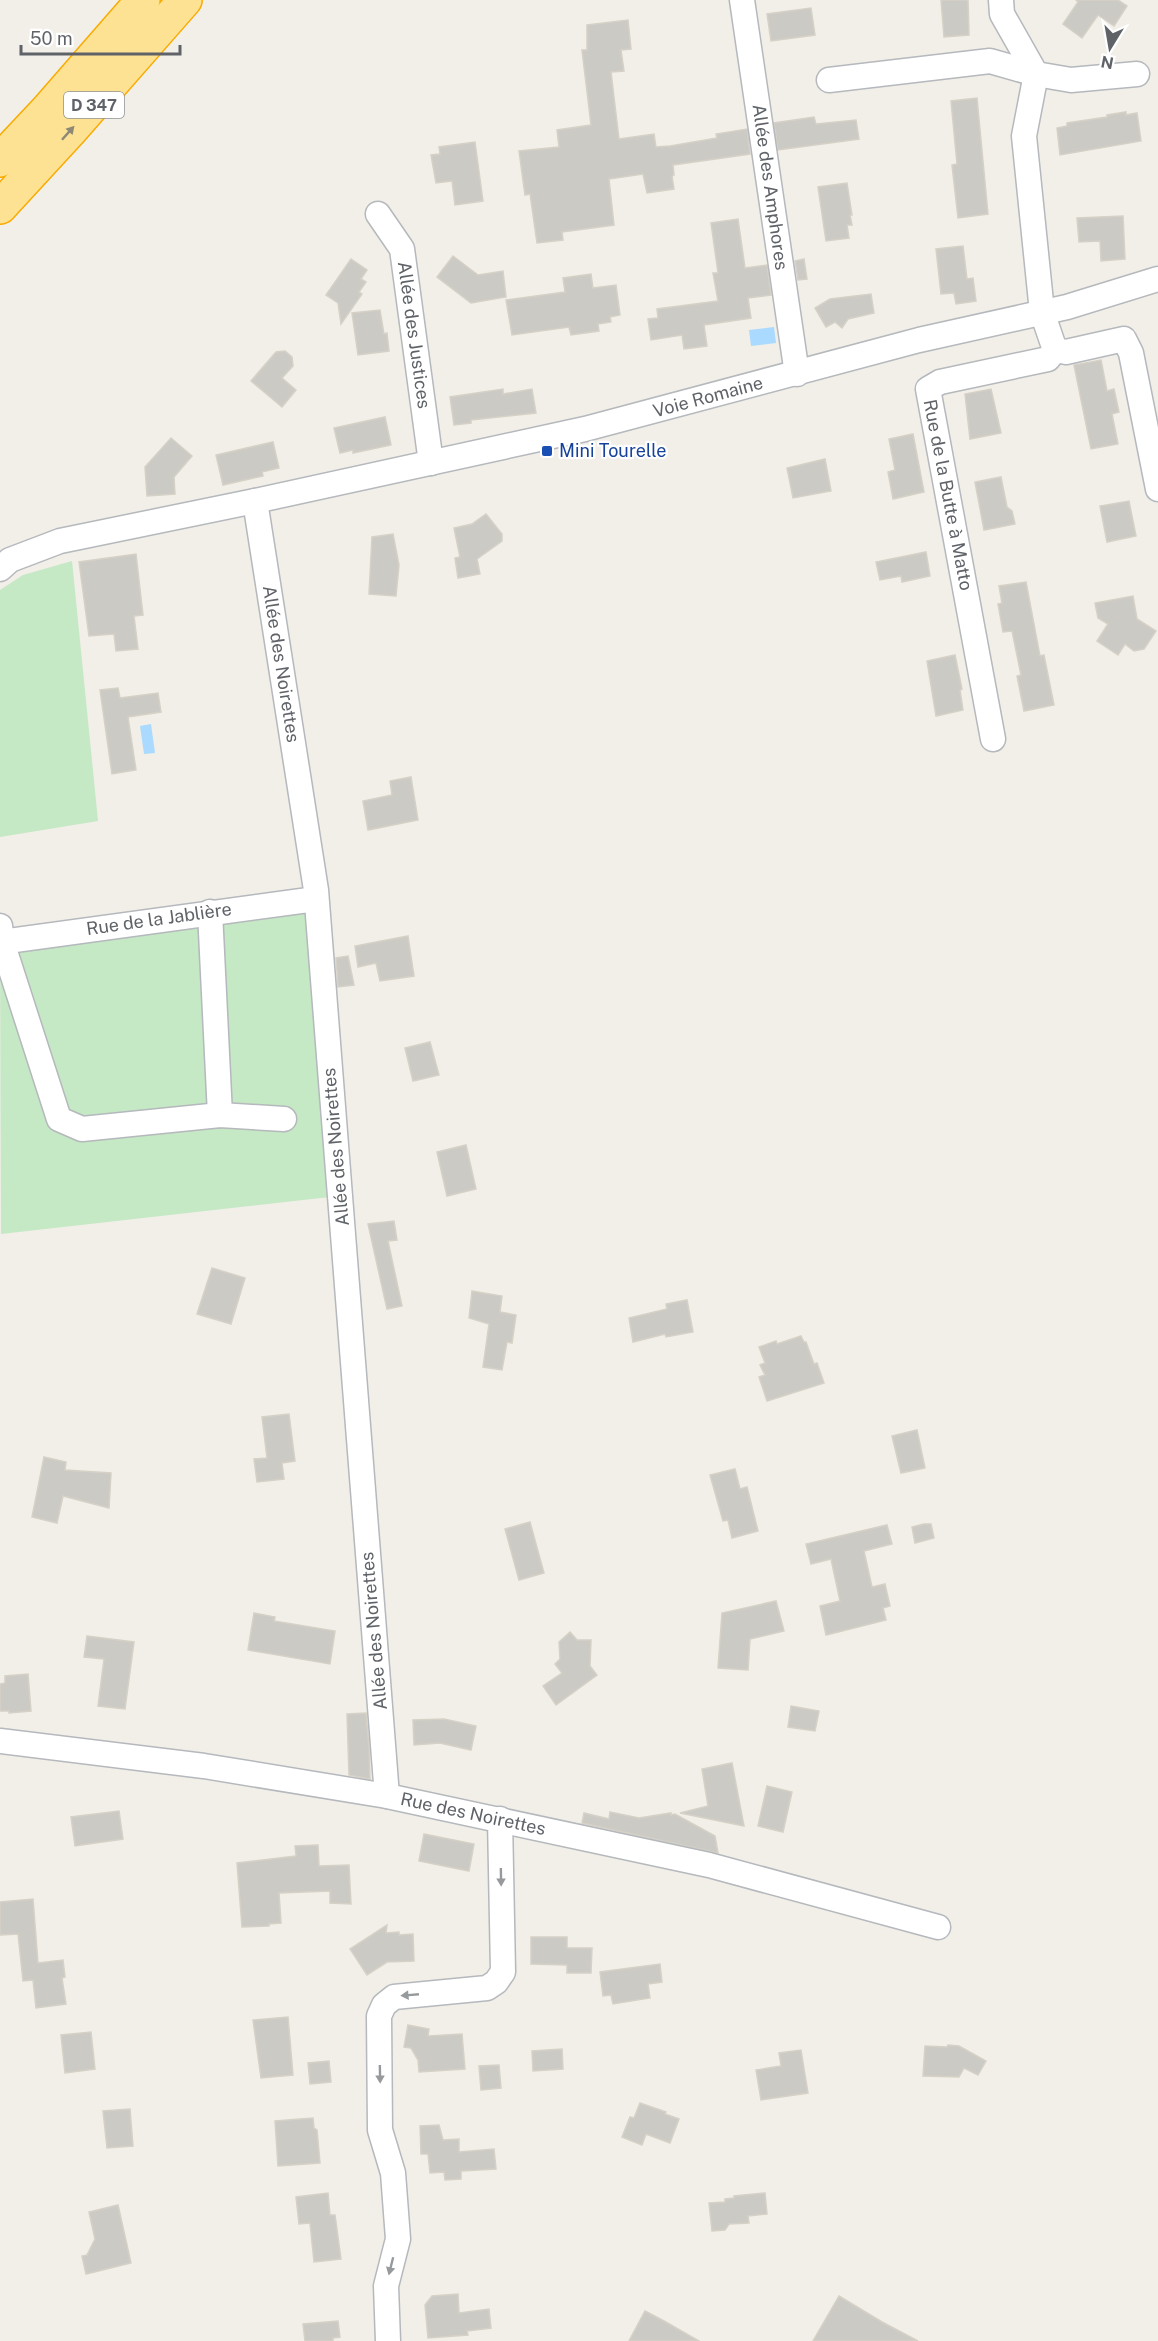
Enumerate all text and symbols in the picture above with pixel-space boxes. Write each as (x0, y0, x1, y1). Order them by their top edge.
scale bar (21, 18, 180, 56)
north arrow (1080, 18, 1140, 78)
text: 50 m (30, 28, 73, 49)
text: N (1099, 52, 1115, 73)
road number: D 347 (64, 92, 124, 118)
street label: Allée des Amphores (748, 103, 793, 271)
one-way arrow (61, 126, 75, 141)
street label: Allée des Justices (394, 260, 435, 410)
street label: Voie Romaine (651, 372, 765, 421)
street label: Rue de la Butte à Matto (920, 398, 977, 592)
place label: Mini Tourelle (559, 440, 666, 461)
marker: Mini Tourelle (540, 444, 554, 458)
street label: Allée des Noirettes (259, 584, 304, 744)
street label: Rue de la Jablière (85, 898, 233, 939)
street label: Allée des Noirettes (318, 1067, 353, 1227)
street label: Allée des Noirettes (356, 1551, 391, 1711)
street label: Rue des Noirettes (399, 1788, 548, 1839)
one-way arrow (496, 1868, 506, 1887)
one-way arrow (401, 1990, 420, 2000)
one-way arrow (375, 2065, 384, 2084)
one-way arrow (386, 2257, 396, 2275)

